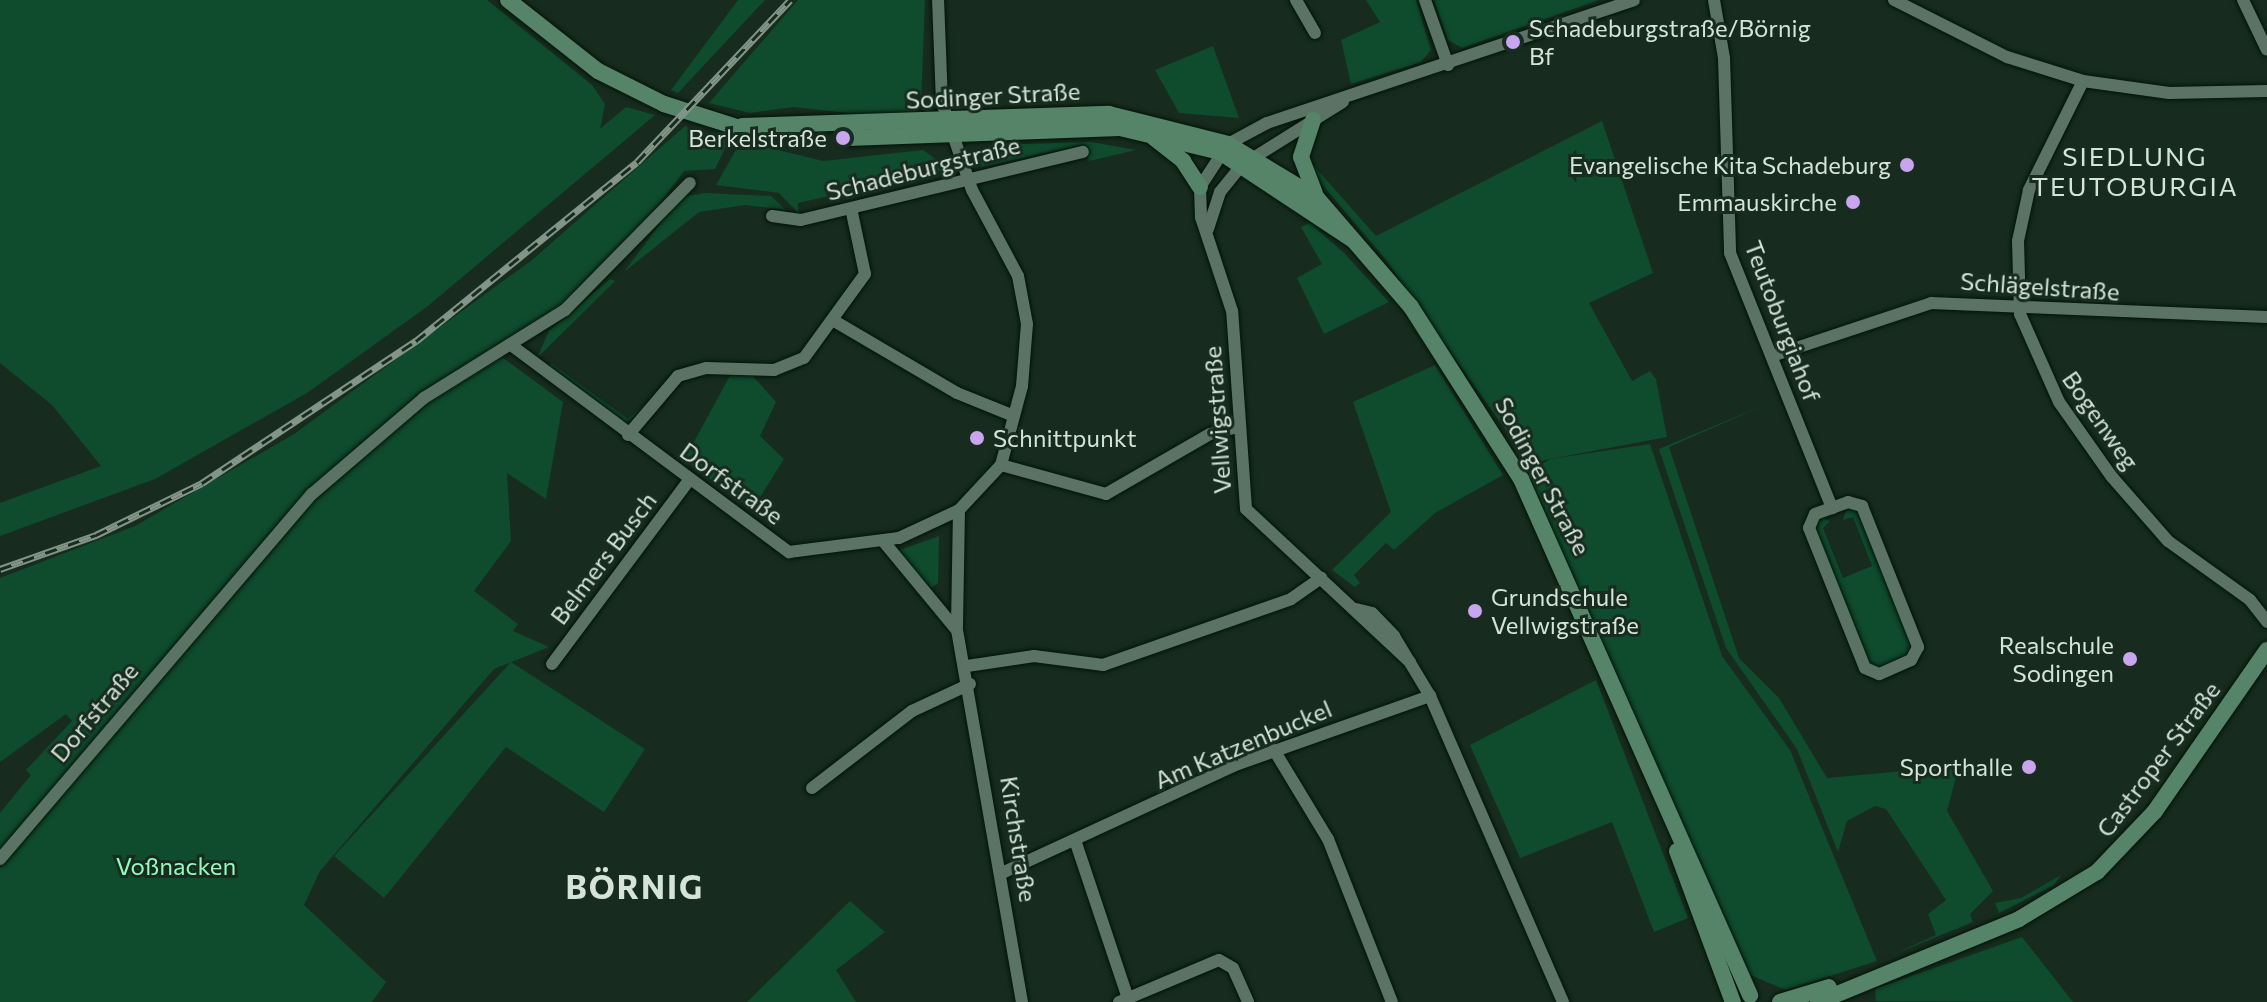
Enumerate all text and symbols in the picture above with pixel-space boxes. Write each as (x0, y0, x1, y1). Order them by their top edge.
place label: Schadeburgstraße/Börnig Bf (1529, 14, 1811, 70)
marker: Schadeburgstraße/Börnig Bf (1504, 33, 1522, 51)
street label: Sodinger Straße (905, 76, 1081, 114)
place label: Berkelstraße (688, 124, 827, 152)
marker: Berkelstraße (834, 129, 852, 147)
street label: Schadeburgstraße (823, 130, 1023, 206)
district label: SIEDLUNG TEUTOBURGIA (2031, 140, 2239, 202)
place label: Evangelische Kita Schadeburg (1569, 151, 1891, 179)
marker: Evangelische Kita Schadeburg (1898, 156, 1916, 174)
place label: Emmauskirche (1677, 188, 1837, 216)
marker: Emmauskirche (1844, 193, 1862, 211)
street label: Teutoburgiahof (1739, 237, 1827, 405)
street label: Schlägelstraße (1959, 266, 2121, 306)
street label: Vellwigstraße (1197, 345, 1237, 495)
street label: Bogenweg (2057, 365, 2145, 475)
street label: Sodinger Straße (1489, 392, 1597, 560)
place label: Schnittpunkt (993, 424, 1136, 452)
marker: Schnittpunkt (968, 429, 986, 447)
street label: Dorfstraße (675, 436, 789, 530)
street label: Belmers Busch (544, 486, 662, 630)
place label: Grundschule Vellwigstraße (1491, 583, 1639, 639)
marker: Grundschule Vellwigstraße (1466, 602, 1484, 620)
place label: Realschule Sodingen (1999, 631, 2114, 687)
marker: Realschule Sodingen (2121, 650, 2139, 668)
street label: Dorfstraße (44, 657, 144, 767)
street label: Castroper Straße (2090, 676, 2226, 842)
street label: Am Katzenbuckel (1150, 694, 1336, 794)
place label: Sporthalle (1900, 753, 2013, 781)
marker: Sporthalle (2020, 758, 2038, 776)
street label: Kirchstraße (995, 774, 1043, 904)
park label: Voßnacken (116, 852, 236, 880)
district label: BÖRNIG (566, 867, 704, 905)

